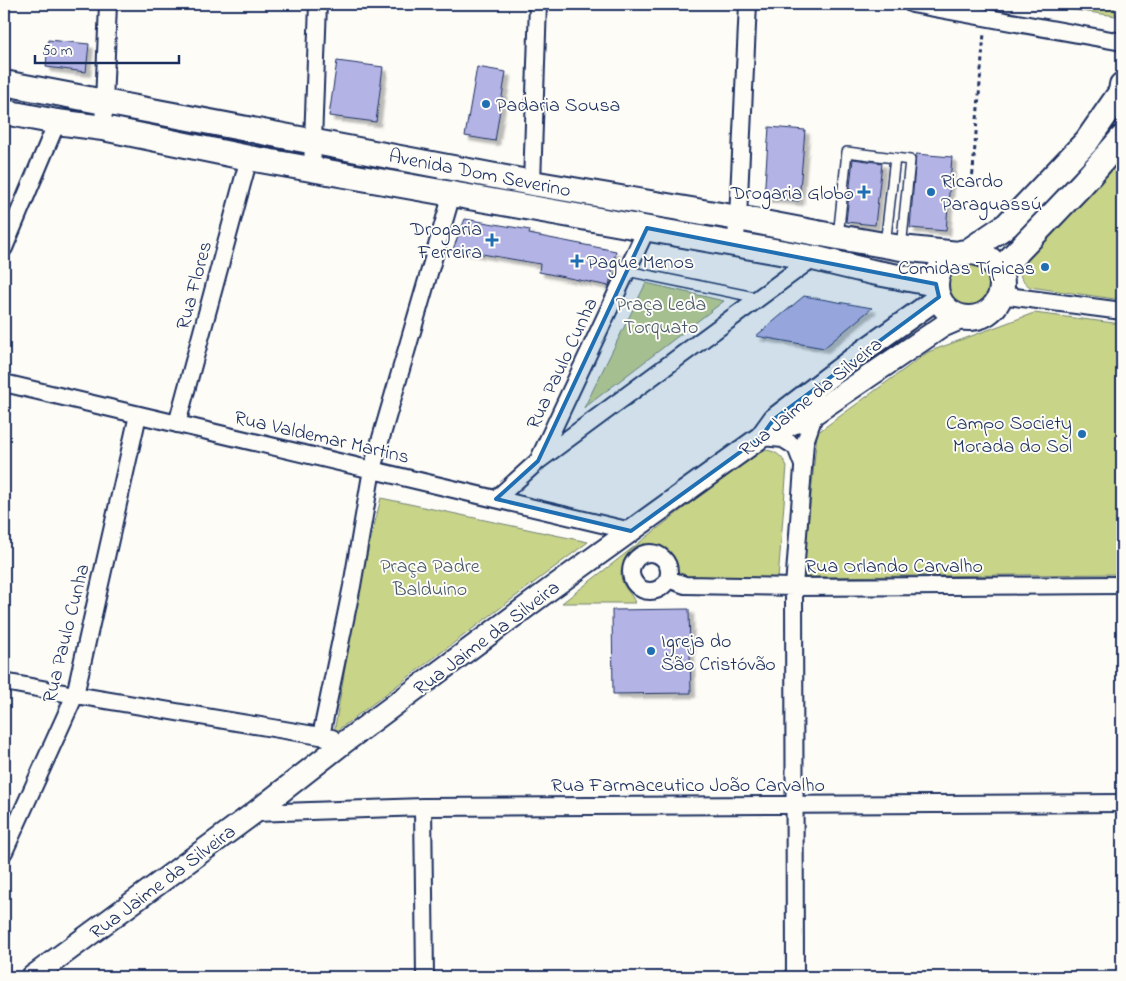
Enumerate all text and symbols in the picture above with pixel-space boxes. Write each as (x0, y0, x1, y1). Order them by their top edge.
scale bar (35, 32, 179, 64)
text: 50 m (42, 40, 73, 62)
place label: Padaria Sousa (496, 92, 620, 121)
marker: Padaria Sousa (480, 98, 492, 110)
street label: Avenida Dom Severino (386, 143, 573, 206)
place label: Ricardo Paraguassú (941, 168, 1042, 221)
place label: Drogaria Globo (730, 180, 854, 210)
marker: Drogaria Globo (858, 186, 870, 198)
marker: Ricardo Paraguassú (925, 186, 937, 198)
place label: Drogaria Ferreira (409, 216, 482, 268)
marker: Drogaria Ferreira (486, 234, 498, 246)
street label: Rua Flores (170, 238, 221, 333)
place label: Pague Menos (587, 249, 694, 279)
marker: Pague Menos (571, 255, 583, 267)
place label: Comidas Típicas (898, 255, 1035, 284)
marker: Comidas Típicas (1039, 261, 1051, 273)
park label: Praça Leda Torquato (616, 291, 706, 343)
street label: Rua Paulo Cunha (520, 294, 606, 435)
street label: Rua Jaime da Silveira (734, 331, 889, 465)
street label: Rua Valdemar Martins (231, 404, 412, 473)
place label: Campo Society Morada do Sol (946, 410, 1072, 462)
marker: Campo Society Morada do Sol (1076, 428, 1088, 440)
park label: Praça Padre Balduino (380, 553, 480, 605)
street label: Rua Orlando Carvalho (805, 553, 983, 582)
street label: Rua Paulo Cunha (36, 561, 99, 706)
street label: Rua Jaime da Silveira (408, 574, 567, 704)
place label: Igreja do São Cristóvão (661, 628, 776, 680)
marker: Igreja do São Cristóvão (645, 645, 657, 657)
street label: Rua Farmaceutico João Carvalho (551, 772, 825, 801)
street label: Rua Jaime da Silveira (84, 818, 243, 948)

